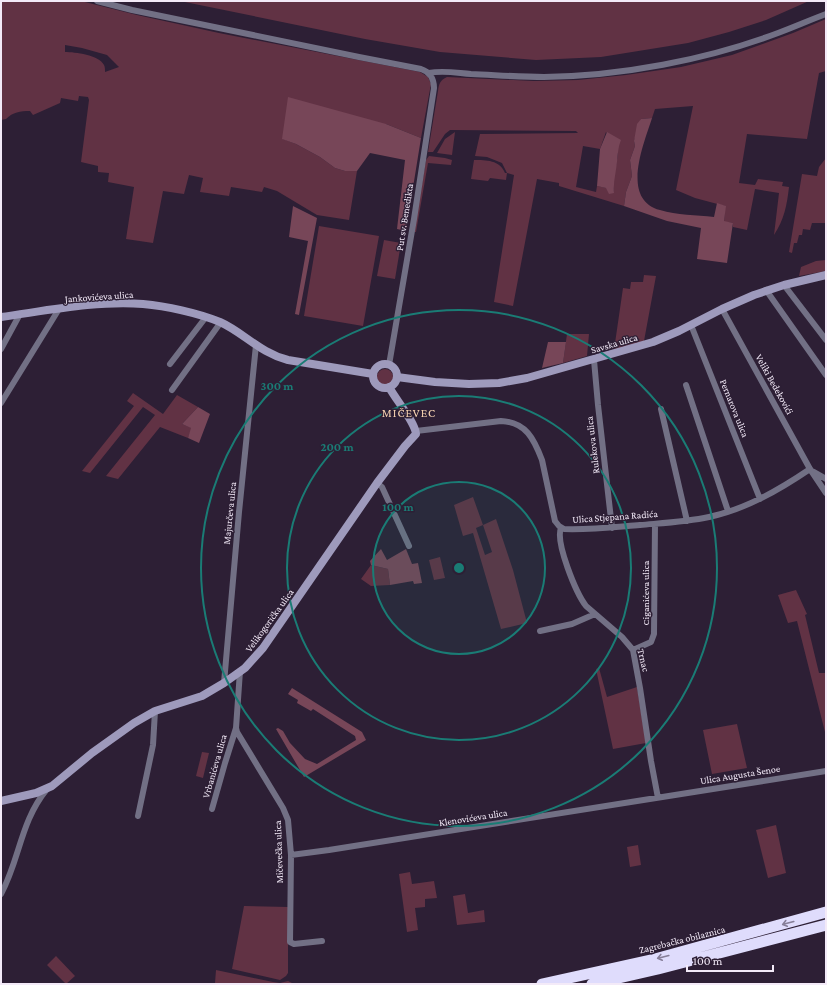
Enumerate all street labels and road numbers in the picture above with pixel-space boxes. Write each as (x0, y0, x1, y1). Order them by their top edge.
street label: Put sv. Benedikta (394, 182, 415, 252)
street label: Jankovićeva ulica (63, 289, 134, 304)
street label: Savska ulica (589, 331, 639, 355)
street label: Veliki Bedekovići (753, 352, 796, 417)
street label: Pernarova ulica (718, 378, 751, 439)
street label: Rulekova ulica (583, 415, 601, 474)
street label: Majurčeva ulica (221, 481, 239, 545)
street label: Ulica Stjepana Radića (572, 508, 659, 526)
street label: Ciganićeva ulica (640, 560, 651, 625)
street label: Velikogorička ulica (243, 586, 296, 654)
street label: Trnac (635, 648, 652, 673)
street label: Vrbanićeva ulica (200, 733, 229, 799)
street label: Ulica Augusta Šenoe (699, 763, 781, 786)
street label: Klenovićeva ulica (438, 807, 508, 828)
street label: Mičevečka ulica (272, 820, 285, 884)
street label: Zagrebačka obilaznica (638, 923, 727, 956)

